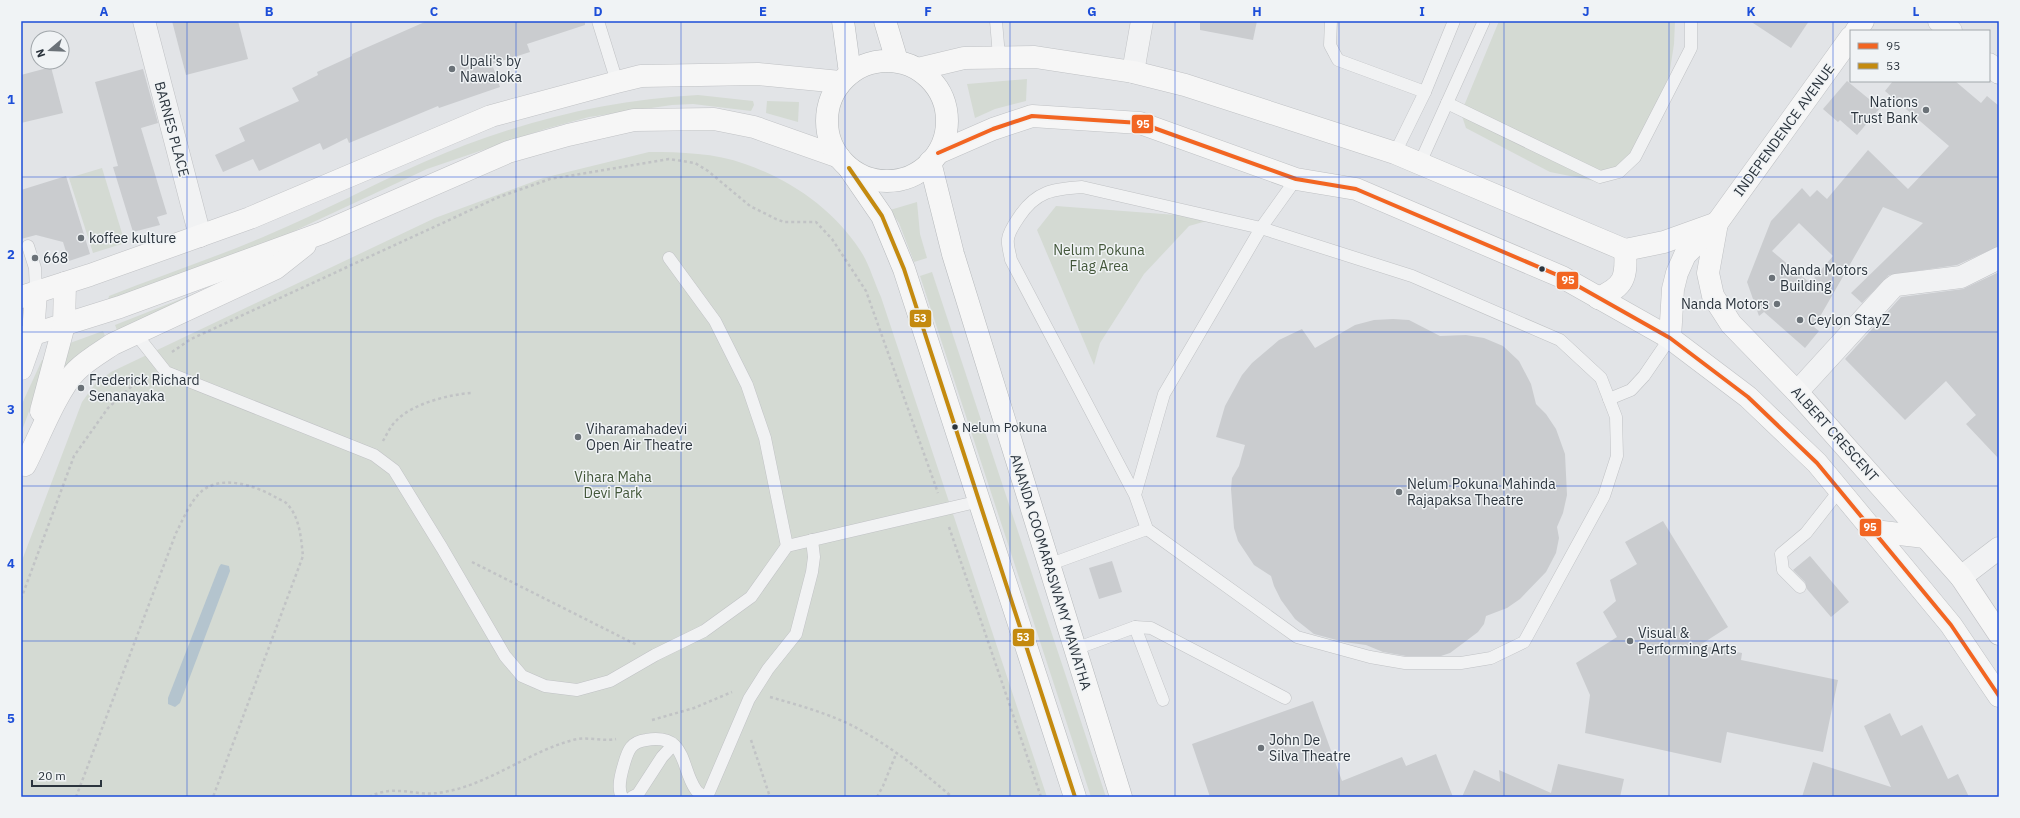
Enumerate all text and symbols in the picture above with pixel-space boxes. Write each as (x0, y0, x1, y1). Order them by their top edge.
text: A (100, 3, 109, 20)
text: B (265, 3, 274, 20)
text: C (430, 3, 439, 20)
text: D (593, 3, 603, 20)
text: E (759, 3, 767, 20)
text: F (924, 3, 932, 20)
text: G (1087, 3, 1097, 20)
text: H (1252, 3, 1262, 20)
text: I (1419, 3, 1425, 20)
text: J (1582, 3, 1590, 20)
text: K (1746, 3, 1756, 20)
text: L (1913, 3, 1920, 20)
north arrow (30, 30, 70, 70)
legend (1850, 30, 1990, 82)
text: 95 (1886, 38, 1900, 53)
text: N (33, 47, 48, 59)
place label: Upali's by Nawaloka (460, 52, 522, 86)
text: 53 (1886, 58, 1900, 73)
street label: INDEPENDENCE AVENUE (1730, 60, 1838, 200)
marker: Upali's by Nawaloka (447, 64, 457, 74)
street label: BARNES PLACE (151, 79, 193, 179)
text: 1 (7, 91, 15, 108)
place label: Nations Trust Bank (1851, 93, 1919, 127)
marker: Nations Trust Bank (1921, 105, 1931, 115)
line badge: 95 (1131, 114, 1154, 134)
text: 95 (1136, 117, 1150, 131)
place label: koffee kulture (89, 229, 176, 247)
marker: koffee kulture (76, 233, 86, 243)
park label: Nelum Pokuna Flag Area (1053, 241, 1145, 275)
text: 2 (7, 246, 15, 263)
place label: 668 (43, 249, 68, 267)
marker: 668 (30, 253, 40, 263)
place label: Nanda Motors Building (1780, 261, 1868, 295)
unlabelled marker (1537, 264, 1547, 274)
line badge: 95 (1556, 271, 1579, 290)
text: 95 (1561, 273, 1575, 287)
marker: Nanda Motors Building (1767, 273, 1777, 283)
place label: Nanda Motors (1681, 295, 1769, 313)
marker: Nanda Motors (1772, 299, 1782, 309)
line badge: 53 (909, 309, 932, 328)
text: 53 (913, 311, 927, 325)
place label: Ceylon StayZ (1808, 311, 1890, 329)
marker: Ceylon StayZ (1795, 315, 1805, 325)
place label: Frederick Richard Senanayaka (89, 371, 200, 405)
marker: Frederick Richard Senanayaka (76, 383, 86, 393)
street label: ALBERT CRESCENT (1788, 383, 1882, 485)
text: 3 (7, 401, 15, 418)
place label: Nelum Pokuna (962, 419, 1047, 436)
place label: Viharamahadevi Open Air Theatre (586, 420, 693, 454)
marker: Nelum Pokuna (950, 422, 960, 432)
marker: Viharamahadevi Open Air Theatre (573, 432, 583, 442)
street label: ANANDA COOMARASWAMY MAWATHA (1006, 452, 1096, 692)
park label: Vihara Maha Devi Park (574, 468, 652, 502)
place label: Nelum Pokuna Mahinda Rajapaksa Theatre (1407, 475, 1556, 509)
marker: Nelum Pokuna Mahinda Rajapaksa Theatre (1394, 487, 1404, 497)
line badge: 95 (1859, 518, 1882, 537)
text: 95 (1863, 520, 1877, 534)
text: 4 (7, 555, 15, 572)
place label: Visual & Performing Arts (1638, 624, 1737, 658)
line badge: 53 (1012, 628, 1035, 647)
text: 53 (1016, 630, 1030, 644)
marker: Visual & Performing Arts (1625, 636, 1635, 646)
text: 5 (7, 710, 15, 727)
place label: John De Silva Theatre (1269, 731, 1351, 765)
marker: John De Silva Theatre (1256, 743, 1266, 753)
scale bar (32, 762, 101, 788)
text: 20 m (38, 768, 66, 783)

